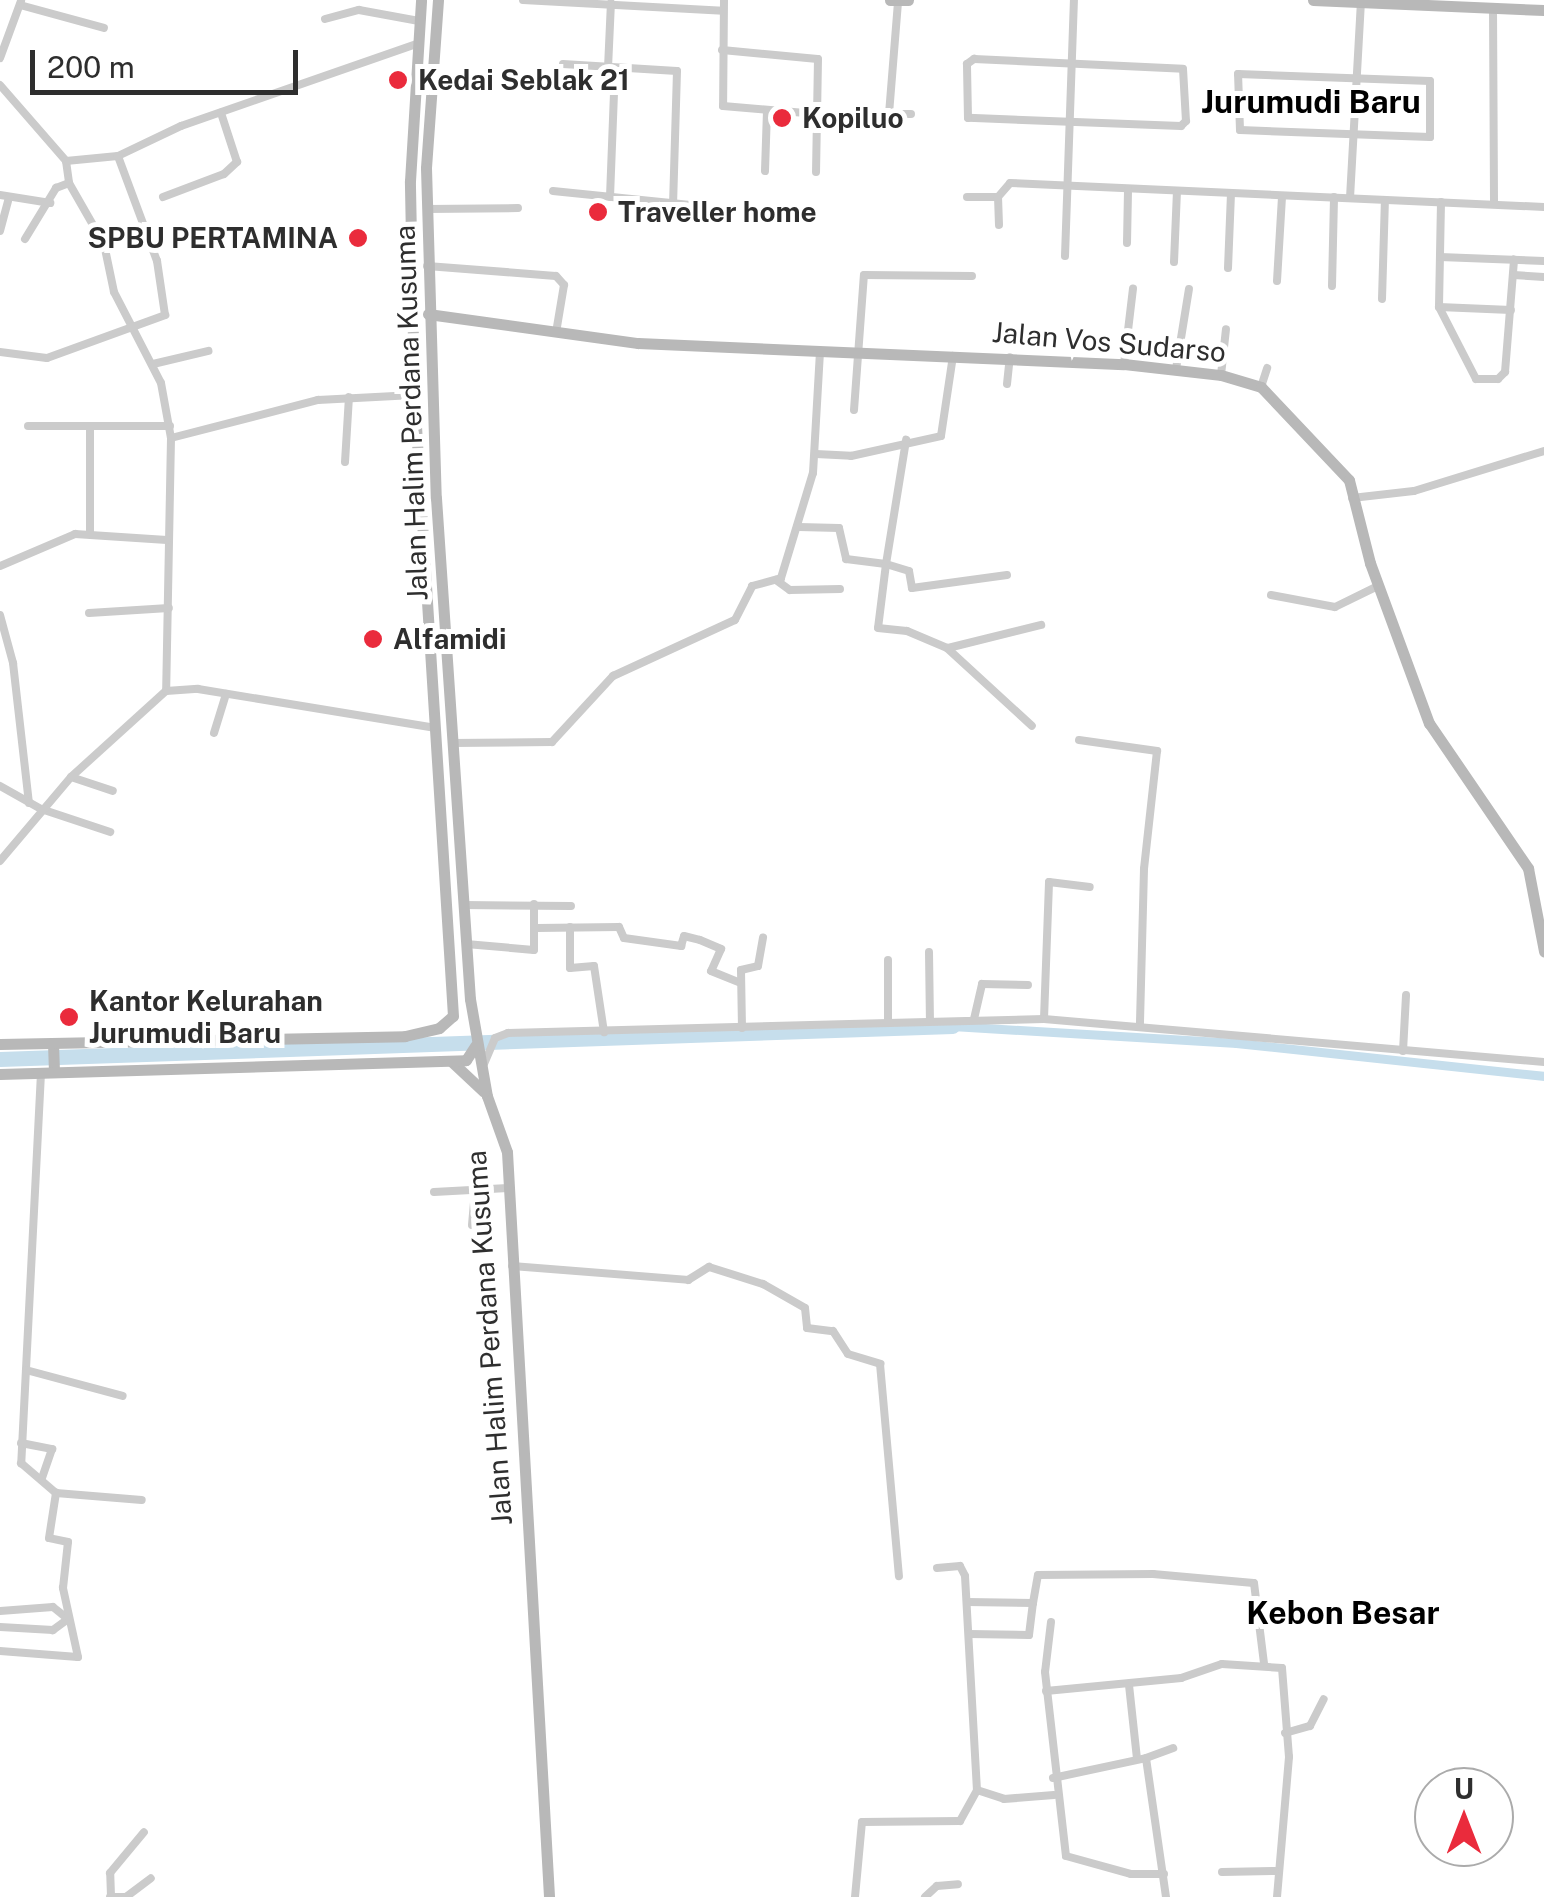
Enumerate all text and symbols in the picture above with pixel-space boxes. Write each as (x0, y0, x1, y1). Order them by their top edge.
scale bar (35, 30, 302, 92)
text: 200 m (47, 49, 135, 85)
place label: Kedai Seblak 21 (418, 63, 630, 97)
marker: Kedai Seblak 21 (387, 69, 409, 91)
district label: Jurumudi Baru (1201, 83, 1421, 121)
place label: Kopiluo (802, 101, 904, 135)
marker: Kopiluo (771, 107, 793, 129)
place label: Traveller home (618, 195, 817, 229)
marker: Traveller home (587, 201, 609, 223)
place label: SPBU PERTAMINA (88, 221, 338, 255)
street label: Jalan Halim Perdana Kusuma (388, 225, 434, 601)
marker: SPBU PERTAMINA (347, 227, 369, 249)
street label: Jalan Vos Sudarso (990, 315, 1228, 369)
place label: Alfamidi (393, 622, 506, 656)
marker: Alfamidi (362, 628, 384, 650)
place label: Kantor Kelurahan Jurumudi Baru (89, 984, 323, 1050)
marker: Kantor Kelurahan Jurumudi Baru (58, 1006, 80, 1028)
street label: Jalan Halim Perdana Kusuma (459, 1149, 519, 1527)
district label: Kebon Besar (1246, 1594, 1440, 1632)
north arrow (1414, 1767, 1514, 1867)
text: U (1454, 1772, 1474, 1805)

